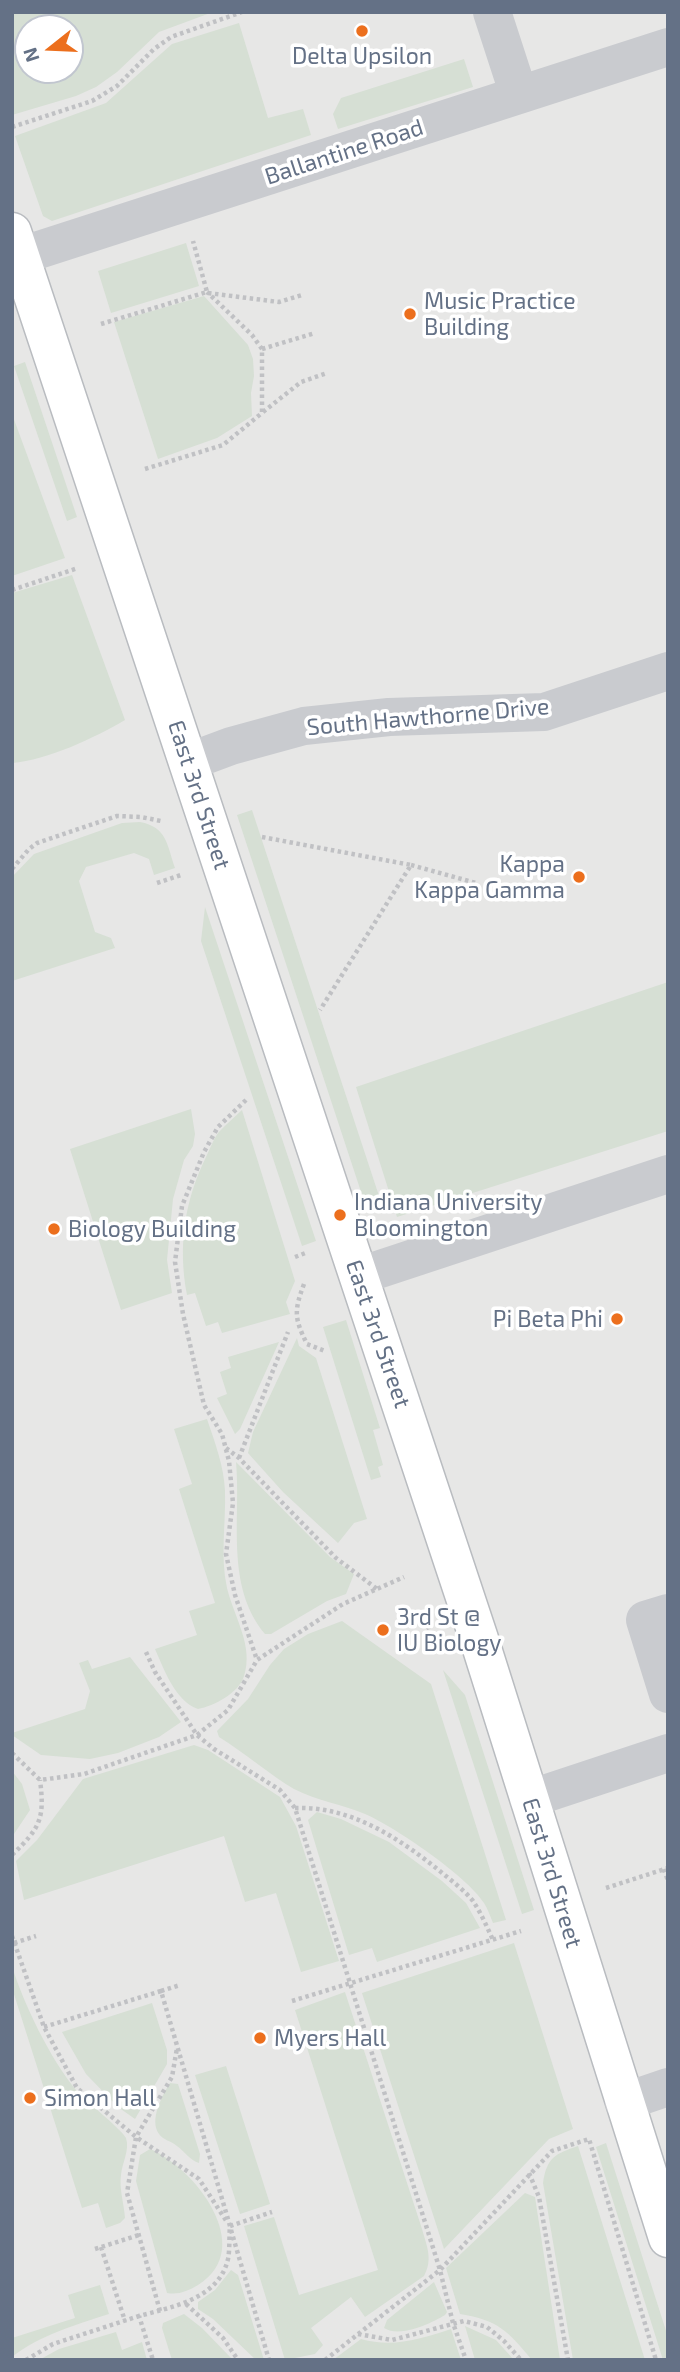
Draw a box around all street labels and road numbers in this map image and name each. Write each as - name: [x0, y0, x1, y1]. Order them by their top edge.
- street label: Ballantine Road: [261, 113, 427, 191]
- street label: South Hawthorne Drive: [306, 693, 550, 741]
- street label: East 3rd Street: [162, 717, 236, 873]
- street label: East 3rd Street: [340, 1256, 416, 1412]
- street label: East 3rd Street: [516, 1795, 588, 1951]

